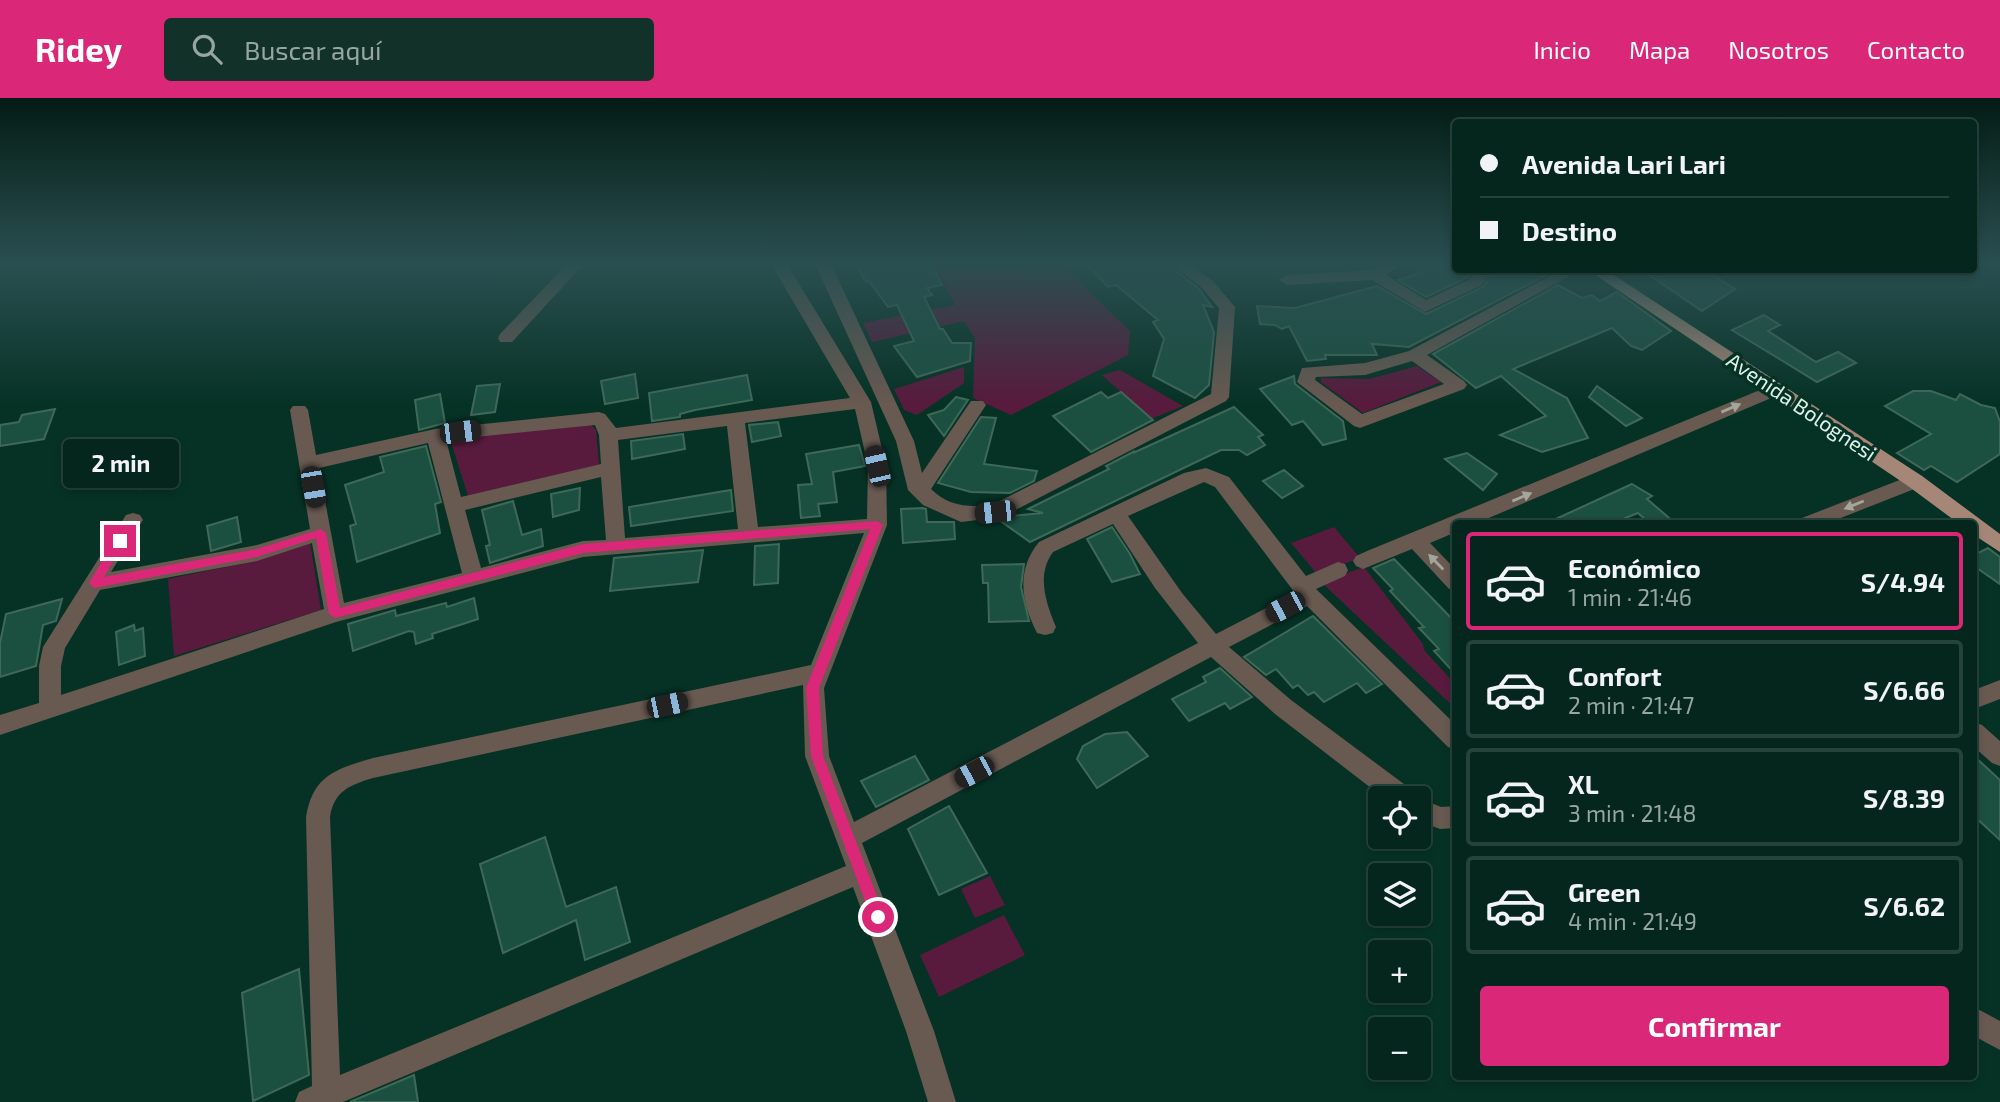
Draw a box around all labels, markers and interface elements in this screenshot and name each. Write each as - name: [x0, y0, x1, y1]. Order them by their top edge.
- search box: [164, 18, 654, 81]
- text: Ridey: [35, 29, 122, 69]
- icon: search: [188, 30, 226, 68]
- text: Buscar aquí: [244, 34, 382, 65]
- text: Inicio: [1533, 35, 1591, 64]
- text: Mapa: [1629, 35, 1690, 64]
- text: Nosotros: [1728, 35, 1829, 64]
- text: Contacto: [1867, 35, 1965, 64]
- text: Avenida Lari Lari: [1522, 148, 1726, 179]
- text: Destino: [1522, 215, 1617, 246]
- street label: Avenida Bolognesi: [1723, 347, 1881, 465]
- one-way arrow: [1721, 403, 1742, 414]
- car: [438, 419, 483, 445]
- callout: 2 min: [62, 440, 178, 488]
- car: [863, 443, 892, 489]
- text: 2 min: [92, 449, 150, 477]
- car: [300, 464, 327, 510]
- one-way arrow: [1511, 491, 1532, 502]
- car: [974, 499, 1017, 525]
- one-way arrow: [1843, 500, 1864, 511]
- route end: [104, 525, 136, 557]
- icon: car: [1484, 550, 1547, 613]
- text: Económico: [1568, 552, 1701, 583]
- one-way arrow: [1428, 554, 1444, 571]
- text: S/4.94: [1861, 566, 1945, 597]
- text: 1 min · 21:46: [1568, 583, 1692, 611]
- car: [1262, 588, 1309, 626]
- icon: car: [1484, 658, 1547, 721]
- text: Confort: [1568, 660, 1662, 691]
- text: S/6.66: [1863, 674, 1945, 705]
- car: [645, 690, 690, 720]
- text: 2 min · 21:47: [1568, 691, 1694, 719]
- car: [951, 753, 998, 791]
- icon: car: [1484, 766, 1547, 829]
- text: XL: [1568, 768, 1599, 799]
- text: S/8.39: [1863, 782, 1945, 813]
- map controls: [1368, 786, 1431, 1080]
- button: locate: [1368, 786, 1431, 849]
- text: 3 min · 21:48: [1568, 799, 1696, 827]
- button: layers: [1368, 863, 1431, 926]
- icon: car: [1484, 874, 1547, 937]
- text: Green: [1568, 876, 1641, 907]
- text: S/6.62: [1864, 890, 1945, 921]
- route start: [862, 901, 894, 933]
- text: 4 min · 21:49: [1568, 907, 1697, 935]
- button: +: [1368, 940, 1431, 1003]
- button: Confirmar: [1480, 986, 1949, 1066]
- button: −: [1368, 1017, 1431, 1080]

